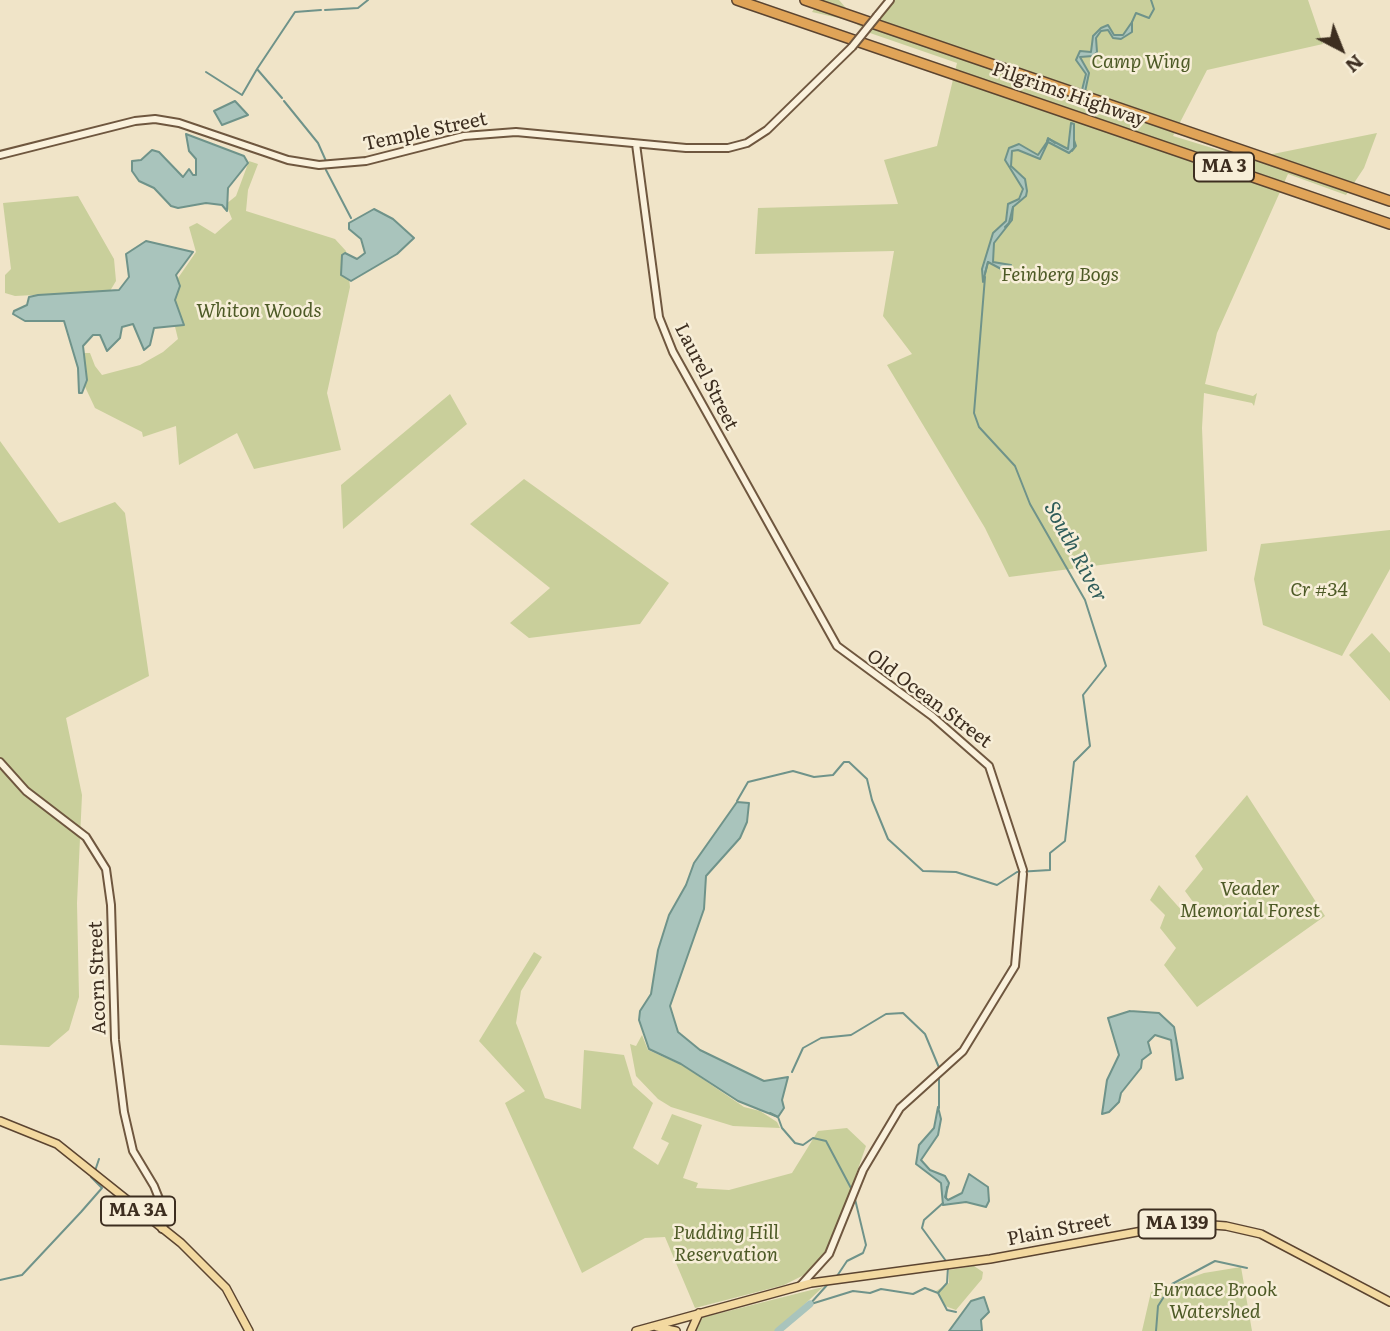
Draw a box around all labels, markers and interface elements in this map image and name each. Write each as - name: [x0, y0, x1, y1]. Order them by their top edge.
- north arrow: [1306, 14, 1376, 84]
- text: N: [1340, 49, 1370, 80]
- park label: Camp Wing: [1091, 51, 1191, 73]
- street label: Pilgrims Highway: [989, 58, 1149, 132]
- street label: Temple Street: [361, 108, 489, 156]
- road number: MA 3: [1194, 152, 1254, 182]
- park label: Feinberg Bogs: [1001, 264, 1119, 286]
- park label: Whiton Woods: [196, 300, 322, 322]
- street label: Laurel Street: [669, 320, 743, 434]
- water label: South River: [1038, 497, 1112, 607]
- park label: Cr #34: [1290, 579, 1348, 601]
- street label: Old Ocean Street: [862, 645, 996, 753]
- park label: Veader Memorial Forest: [1180, 878, 1320, 922]
- street label: Acorn Street: [85, 921, 111, 1035]
- road number: MA 3A: [101, 1196, 175, 1226]
- street label: Plain Street: [1005, 1209, 1113, 1251]
- road number: MA 139: [1138, 1210, 1216, 1238]
- park label: Pudding Hill Reservation: [673, 1222, 779, 1266]
- park label: Furnace Brook Watershed: [1153, 1279, 1277, 1323]

